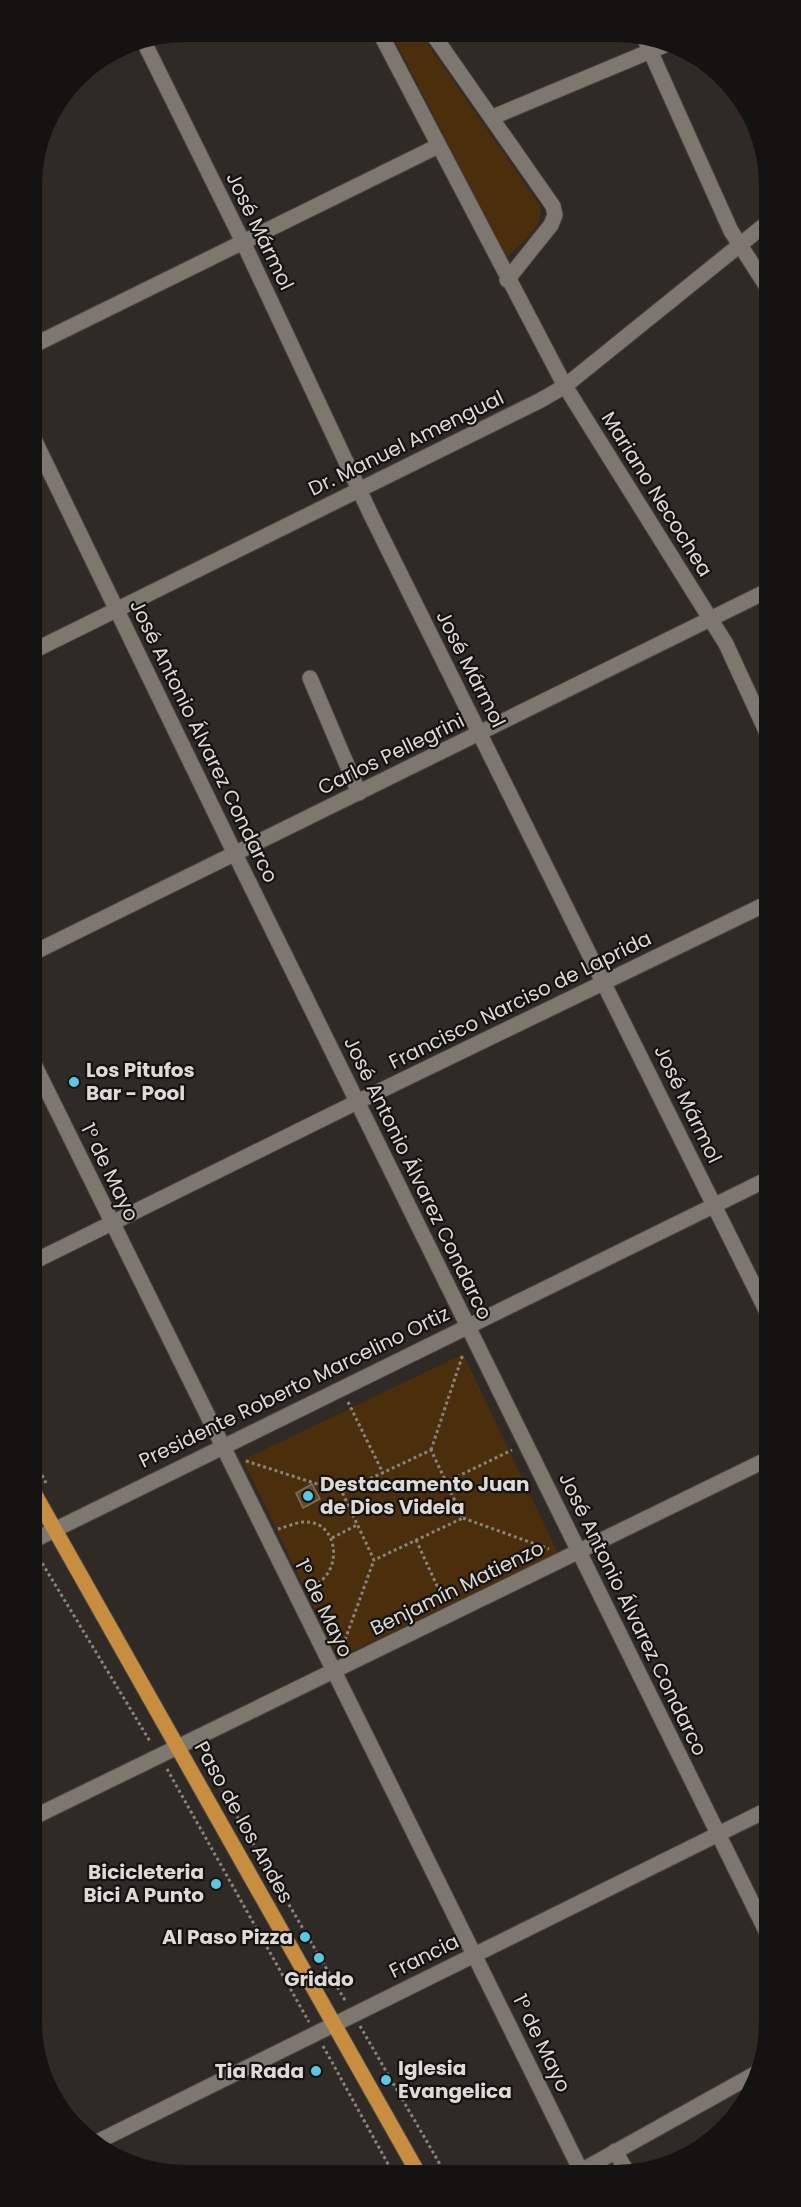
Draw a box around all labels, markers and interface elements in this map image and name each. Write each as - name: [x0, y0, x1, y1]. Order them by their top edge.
- street label: José Mármol: [219, 167, 301, 295]
- street label: Dr. Manuel Amengual: [304, 383, 508, 503]
- street label: Mariano Necochea: [595, 406, 719, 582]
- street label: José Antonio Álvarez Condarco: [123, 595, 285, 887]
- street label: José Mármol: [429, 606, 513, 732]
- street label: Carlos Pellegrini: [313, 706, 469, 802]
- street label: Francisco Narciso de Laprida: [384, 924, 656, 1076]
- street label: José Antonio Álvarez Condarco: [337, 1032, 499, 1324]
- street label: José Mármol: [647, 1040, 729, 1168]
- place label: Los Pitufos Bar - Pool: [86, 1056, 195, 1107]
- marker: Los Pitufos Bar - Pool: [67, 1075, 81, 1089]
- street label: 1° de Mayo: [74, 1118, 146, 1226]
- street label: Presidente Roberto Marcelino Ortiz: [134, 1299, 454, 1475]
- street label: José Antonio Álvarez Condarco: [552, 1468, 714, 1760]
- place label: Destacamento Juan de Dios Videla: [320, 1470, 530, 1521]
- marker: Destacamento Juan de Dios Videla: [301, 1489, 315, 1503]
- street label: Benjamín Matienzo: [366, 1534, 548, 1642]
- street label: 1° de Mayo: [288, 1554, 360, 1662]
- street label: Paso de los Andes: [188, 1736, 300, 1908]
- place label: Bicicleteria Bici A Punto: [83, 1858, 204, 1909]
- marker: Bicicleteria Bici A Punto: [209, 1877, 223, 1891]
- place label: Al Paso Pizza: [162, 1923, 293, 1951]
- street label: Francia: [384, 1927, 464, 1985]
- marker: Al Paso Pizza: [298, 1930, 312, 1944]
- marker: Griddo: [312, 1951, 326, 1965]
- place label: Griddo: [284, 1965, 354, 1993]
- street label: 1° de Mayo: [506, 1989, 578, 2097]
- place label: Iglesia Evangelica: [398, 2054, 512, 2105]
- place label: Tia Rada: [215, 2057, 304, 2085]
- marker: Tia Rada: [309, 2064, 323, 2078]
- marker: Iglesia Evangelica: [379, 2073, 393, 2087]

